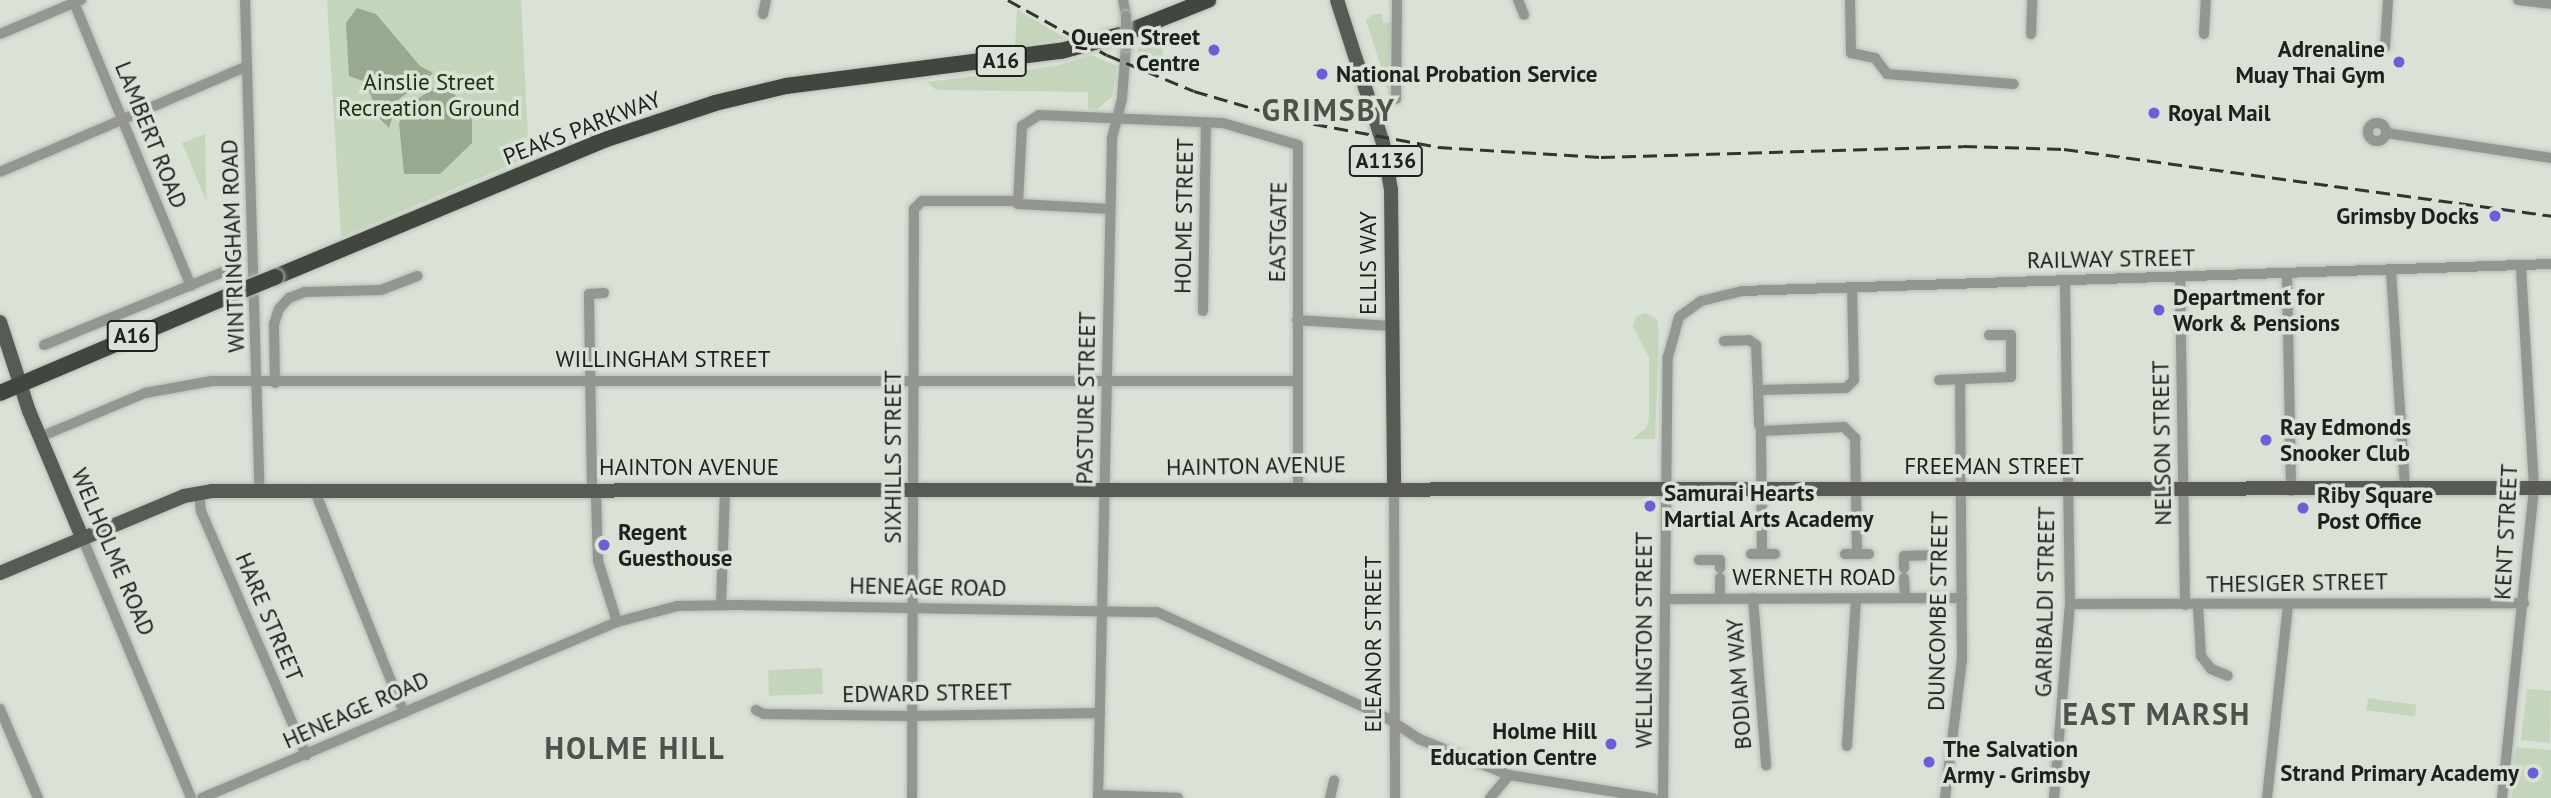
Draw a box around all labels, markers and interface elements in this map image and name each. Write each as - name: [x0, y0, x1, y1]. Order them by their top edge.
- place label: Queen Street Centre: [1071, 23, 1200, 77]
- place label: Adrenaline Muay Thai Gym: [2233, 35, 2385, 89]
- marker: Queen Street Centre: [1206, 42, 1222, 58]
- road number: A16: [975, 43, 1027, 78]
- marker: Adrenaline Muay Thai Gym: [2391, 54, 2407, 70]
- street label: LAMBERT ROAD: [109, 57, 193, 213]
- place label: National Probation Service: [1336, 60, 1598, 88]
- marker: National Probation Service: [1314, 66, 1330, 82]
- park label: Ainslie Street Recreation Ground: [338, 68, 520, 122]
- street label: PEAKS PARKWAY: [499, 85, 665, 171]
- district label: GRIMSBY: [1263, 92, 1395, 128]
- place label: Royal Mail: [2168, 99, 2271, 127]
- marker: Royal Mail: [2146, 105, 2162, 121]
- street label: HOLME STREET: [1169, 138, 1199, 294]
- street label: WINTRINGHAM ROAD: [215, 139, 251, 353]
- road number: A1136: [1348, 144, 1424, 178]
- street label: EASTGATE: [1263, 181, 1293, 283]
- place label: Grimsby Docks: [2335, 202, 2479, 230]
- marker: Grimsby Docks: [2485, 206, 2505, 226]
- street label: ELLIS WAY: [1354, 211, 1382, 315]
- street label: RAILWAY STREET: [2026, 244, 2196, 274]
- place label: Department for Work & Pensions: [2173, 283, 2341, 337]
- marker: Department for Work & Pensions: [2151, 302, 2167, 318]
- street label: PASTURE STREET: [1071, 311, 1101, 485]
- road number: A16: [106, 318, 158, 354]
- street label: WILLINGHAM STREET: [555, 345, 771, 373]
- street label: NELSON STREET: [2147, 360, 2177, 526]
- street label: SIXHILLS STREET: [879, 370, 907, 544]
- place label: Ray Edmonds Snooker Club: [2280, 413, 2412, 467]
- marker: Ray Edmonds Snooker Club: [2258, 432, 2274, 448]
- street label: HAINTON AVENUE: [1165, 451, 1347, 481]
- street label: FREEMAN STREET: [1904, 452, 2084, 480]
- street label: HAINTON AVENUE: [599, 453, 779, 481]
- street label: KENT STREET: [2489, 463, 2523, 601]
- street label: WELHOLME ROAD: [65, 464, 161, 640]
- place label: Samurai Hearts Martial Arts Academy: [1664, 479, 1875, 533]
- place label: Riby Square Post Office: [2317, 481, 2434, 535]
- marker: Samurai Hearts Martial Arts Academy: [1642, 498, 1658, 514]
- marker: Riby Square Post Office: [2295, 500, 2311, 516]
- street label: GARIBALDI STREET: [2030, 506, 2060, 698]
- street label: DUNCOMBE STREET: [1922, 511, 1954, 711]
- place label: Regent Guesthouse: [618, 518, 732, 572]
- street label: WELLINGTON STREET: [1630, 532, 1658, 748]
- marker: Regent Guesthouse: [596, 537, 612, 553]
- street label: HARE STREET: [230, 548, 308, 686]
- street label: ELEANOR STREET: [1359, 555, 1387, 733]
- street label: WERNETH ROAD: [1732, 563, 1896, 591]
- street label: THESIGER STREET: [2206, 568, 2388, 598]
- street label: HENEAGE ROAD: [849, 572, 1007, 602]
- street label: BODIAM WAY: [1721, 617, 1757, 751]
- street label: HENEAGE ROAD: [279, 665, 433, 755]
- street label: EDWARD STREET: [842, 678, 1012, 708]
- district label: EAST MARSH: [2063, 696, 2251, 732]
- place label: Holme Hill Education Centre: [1430, 717, 1597, 771]
- district label: HOLME HILL: [546, 730, 724, 766]
- place label: The Salvation Army - Grimsby: [1943, 735, 2094, 789]
- marker: Holme Hill Education Centre: [1603, 736, 1619, 752]
- marker: The Salvation Army - Grimsby: [1921, 754, 1937, 770]
- place label: Strand Primary Academy: [2279, 759, 2519, 787]
- marker: Strand Primary Academy: [2525, 765, 2541, 781]

